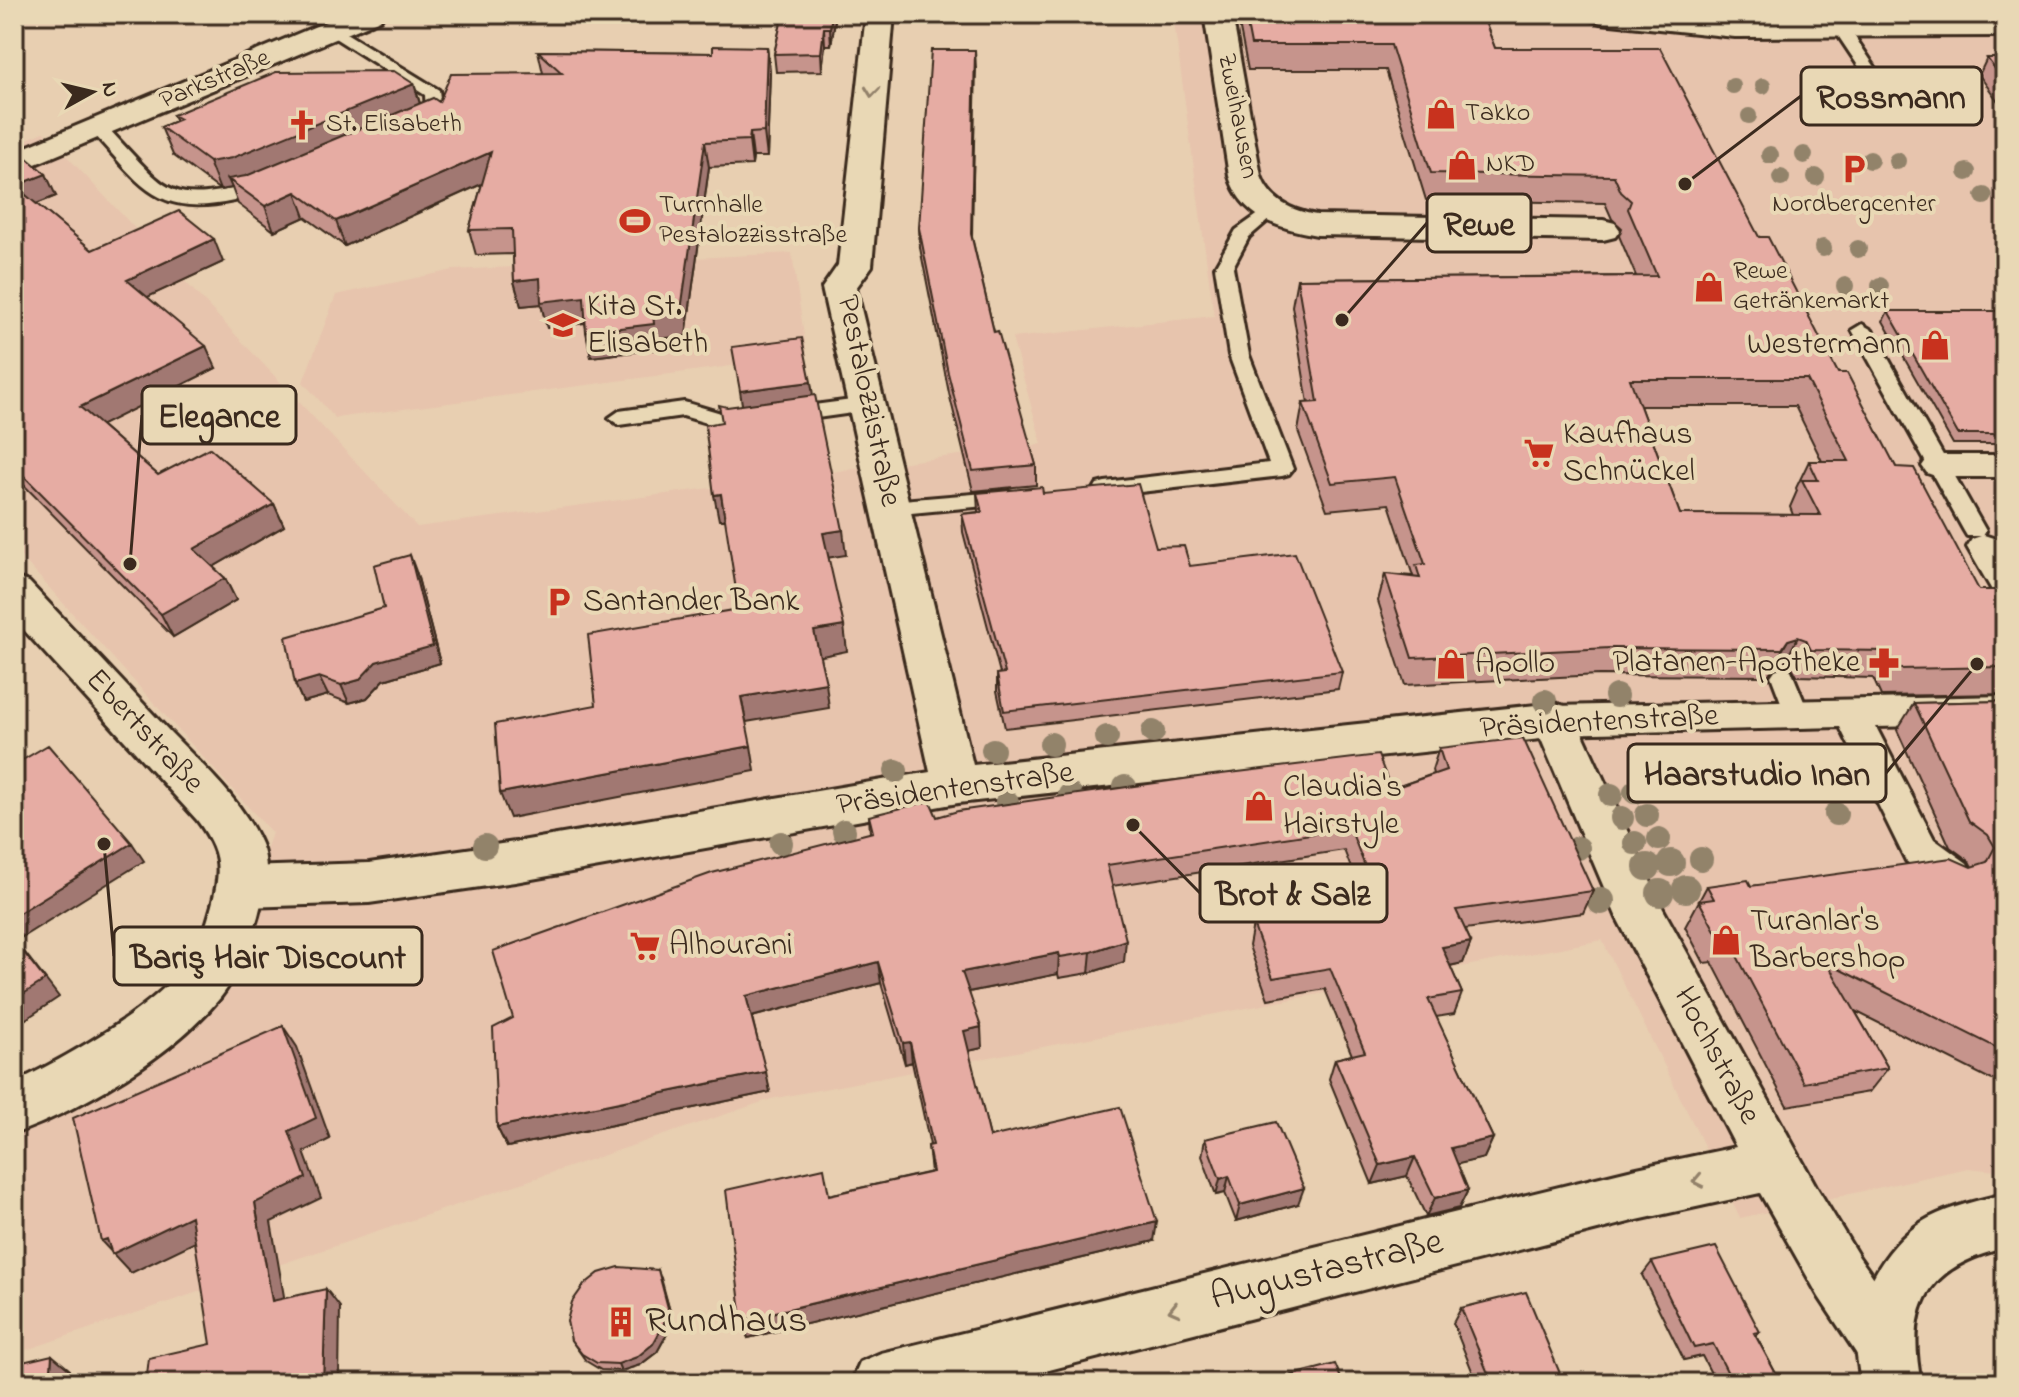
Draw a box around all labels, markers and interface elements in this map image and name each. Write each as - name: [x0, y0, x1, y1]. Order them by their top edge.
- street label: Parkstraße: [154, 40, 276, 120]
- street label: Zweihausen: [1206, 50, 1268, 182]
- north arrow: [52, 52, 132, 132]
- callout: Rossmann: [1801, 67, 1982, 125]
- text: Rossmann: [1816, 75, 1966, 125]
- text: N: [92, 80, 126, 99]
- one-way arrow: [864, 86, 881, 99]
- place label: Takko: [1465, 95, 1530, 133]
- shop icon: Takko: [1424, 97, 1458, 131]
- place label: St. Elisabeth: [326, 106, 462, 144]
- church icon: St. Elisabeth: [285, 108, 319, 142]
- place label: NKD: [1486, 146, 1535, 184]
- shop icon: NKD: [1445, 148, 1479, 182]
- parking icon: Nordbergcenter: [1837, 152, 1871, 186]
- place label: Nordbergcenter: [1772, 186, 1937, 224]
- place label: Turrnhalle Pestalozzisstraße: [659, 187, 847, 255]
- callout: Rewe: [1427, 194, 1531, 252]
- text: Rewe: [1443, 202, 1516, 252]
- sports icon: Turrnhalle Pestalozzisstraße: [618, 204, 652, 238]
- place label: Rewe Getränkemarkt: [1733, 253, 1889, 321]
- shop icon: Rewe Getränkemarkt: [1692, 270, 1726, 304]
- place label: Kita St. Elisabeth: [587, 284, 708, 368]
- street label: Pestalozzistraße: [823, 291, 913, 512]
- school or university icon: Kita St. Elisabeth: [546, 308, 580, 342]
- place label: Westermann: [1747, 322, 1911, 369]
- shop icon: Westermann: [1918, 328, 1952, 362]
- callout: Elegance: [142, 386, 296, 444]
- text: Elegance: [158, 394, 281, 445]
- place label: Kaufhaus Schnückel: [1563, 412, 1695, 496]
- supermarket icon: Kaufhaus Schnückel: [1522, 436, 1556, 470]
- place label: Santander Bank: [583, 579, 800, 626]
- parking icon: Santander Bank: [542, 585, 576, 619]
- place label: Platanen-Apotheke: [1612, 640, 1861, 687]
- place label: Apollo: [1475, 641, 1555, 688]
- pharmacy icon: Platanen-Apotheke: [1867, 646, 1901, 680]
- shop icon: Apollo: [1434, 647, 1468, 681]
- street label: Ebertstraße: [73, 659, 215, 806]
- street label: Präsidentenstraße: [1478, 693, 1720, 753]
- callout: Haarstudio Inan: [1628, 744, 1886, 802]
- street label: Präsidentenstraße: [833, 750, 1077, 830]
- text: Haarstudio Inan: [1644, 752, 1870, 802]
- place label: Claudia's Hairstyle: [1283, 765, 1402, 849]
- shop icon: Claudia's Hairstyle: [1242, 789, 1276, 823]
- callout: Brot & Salz: [1200, 864, 1387, 922]
- text: Brot & Salz: [1213, 872, 1371, 922]
- place label: Turanlar's Barbershop: [1749, 899, 1905, 983]
- place label: Alhourani: [669, 923, 793, 970]
- shop icon: Turanlar's Barbershop: [1709, 923, 1743, 957]
- callout: Bariş Hair Discount: [114, 927, 422, 985]
- supermarket icon: Alhourani: [628, 929, 662, 963]
- text: Bariş Hair Discount: [128, 935, 406, 985]
- street label: Hochstraße: [1660, 979, 1772, 1134]
- one-way arrow: [1692, 1172, 1705, 1189]
- street label: Augustastraße: [1205, 1215, 1450, 1327]
- place label: Rundhaus: [645, 1294, 807, 1350]
- one-way arrow: [1167, 1300, 1181, 1317]
- building icon: Rundhaus: [604, 1305, 638, 1339]

